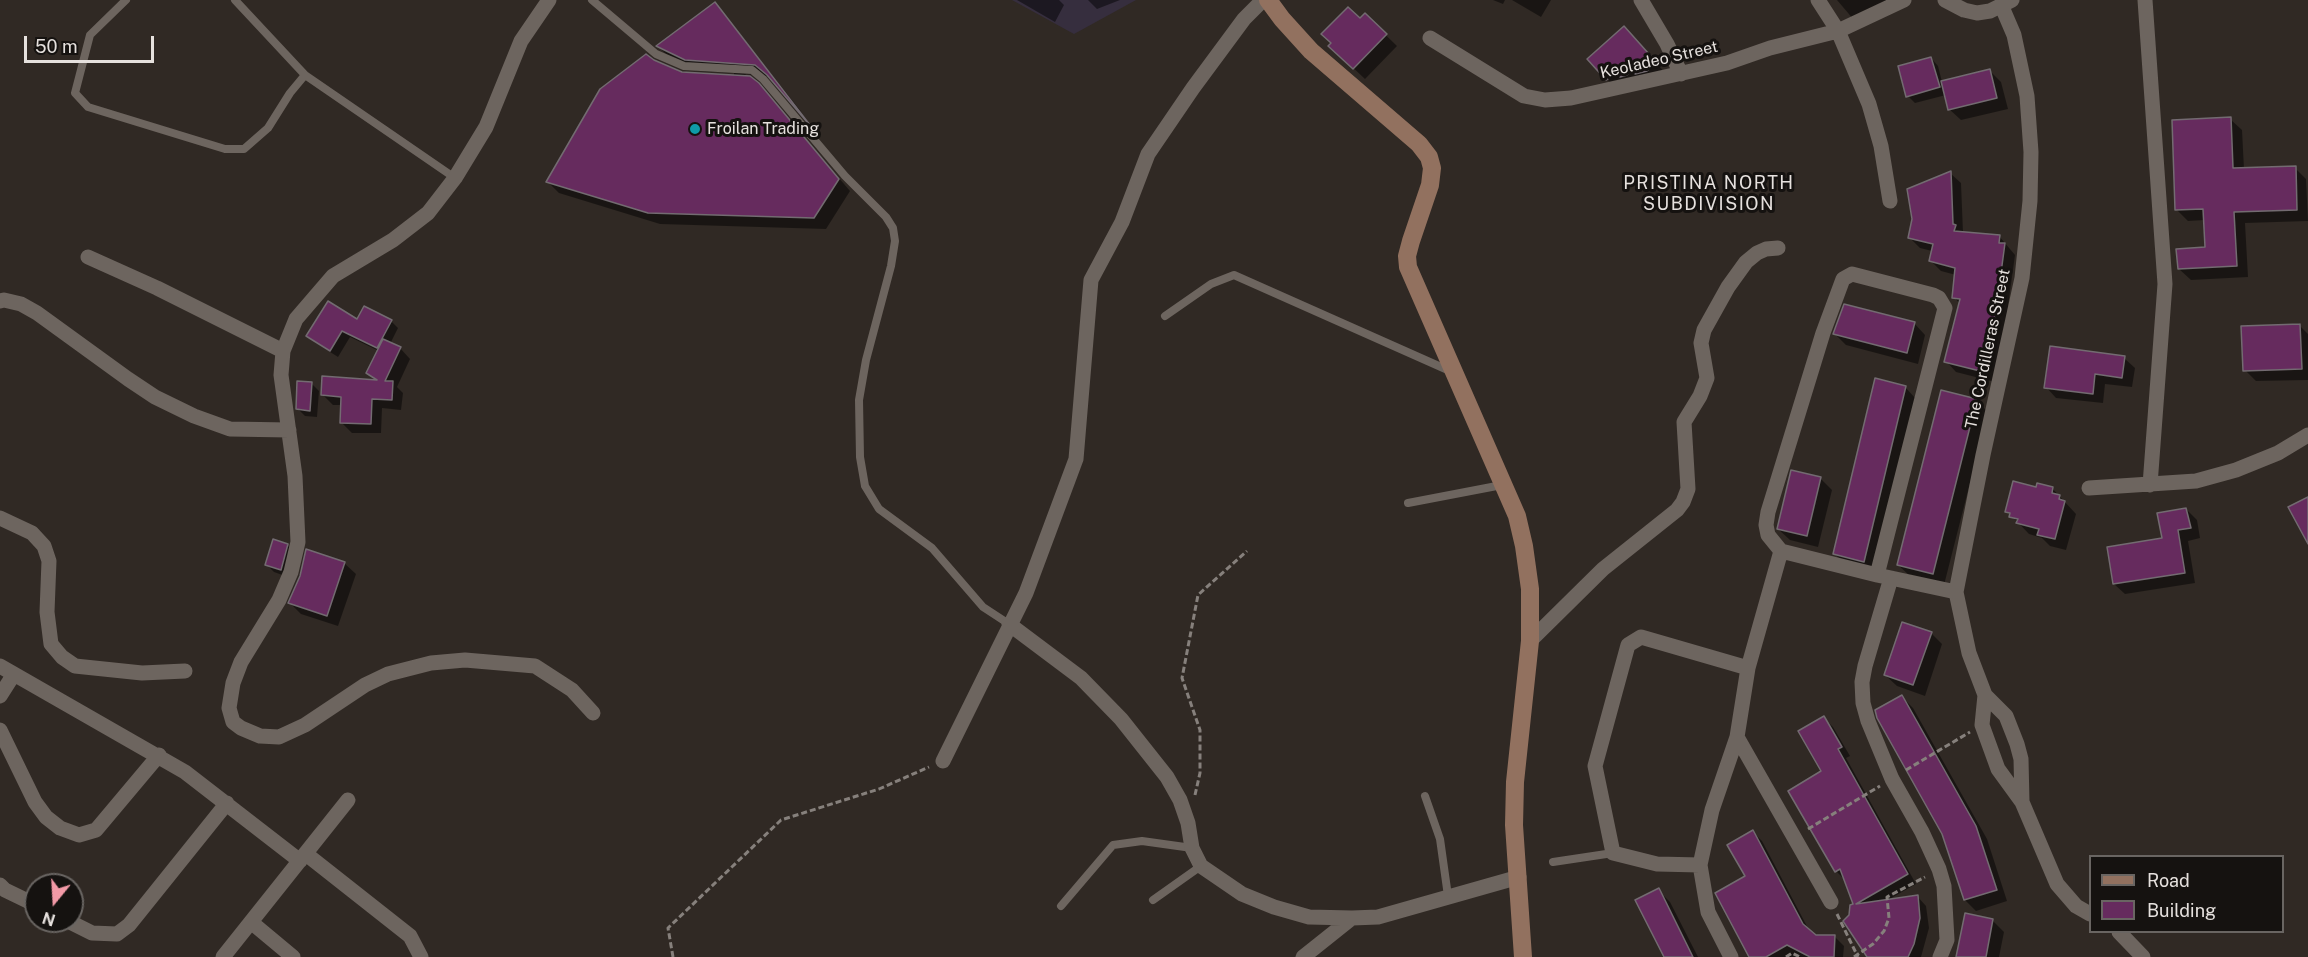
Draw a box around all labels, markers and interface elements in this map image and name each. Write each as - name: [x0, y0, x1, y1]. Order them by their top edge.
- scale bar: [27, 24, 158, 62]
- text: 50 m: [35, 36, 78, 57]
- street label: Keoladeo Street: [1598, 37, 1720, 83]
- place label: Froilan Trading: [707, 119, 819, 139]
- marker: Froilan Trading: [688, 122, 702, 136]
- district label: PRISTINA NORTH SUBDIVISION: [1623, 172, 1795, 214]
- street label: The Cordilleras Street: [1962, 267, 2014, 431]
- legend: [2089, 855, 2284, 933]
- text: Road: [2147, 870, 2190, 891]
- north arrow: [24, 873, 84, 933]
- text: Building: [2147, 900, 2216, 921]
- text: N: [40, 908, 58, 930]

